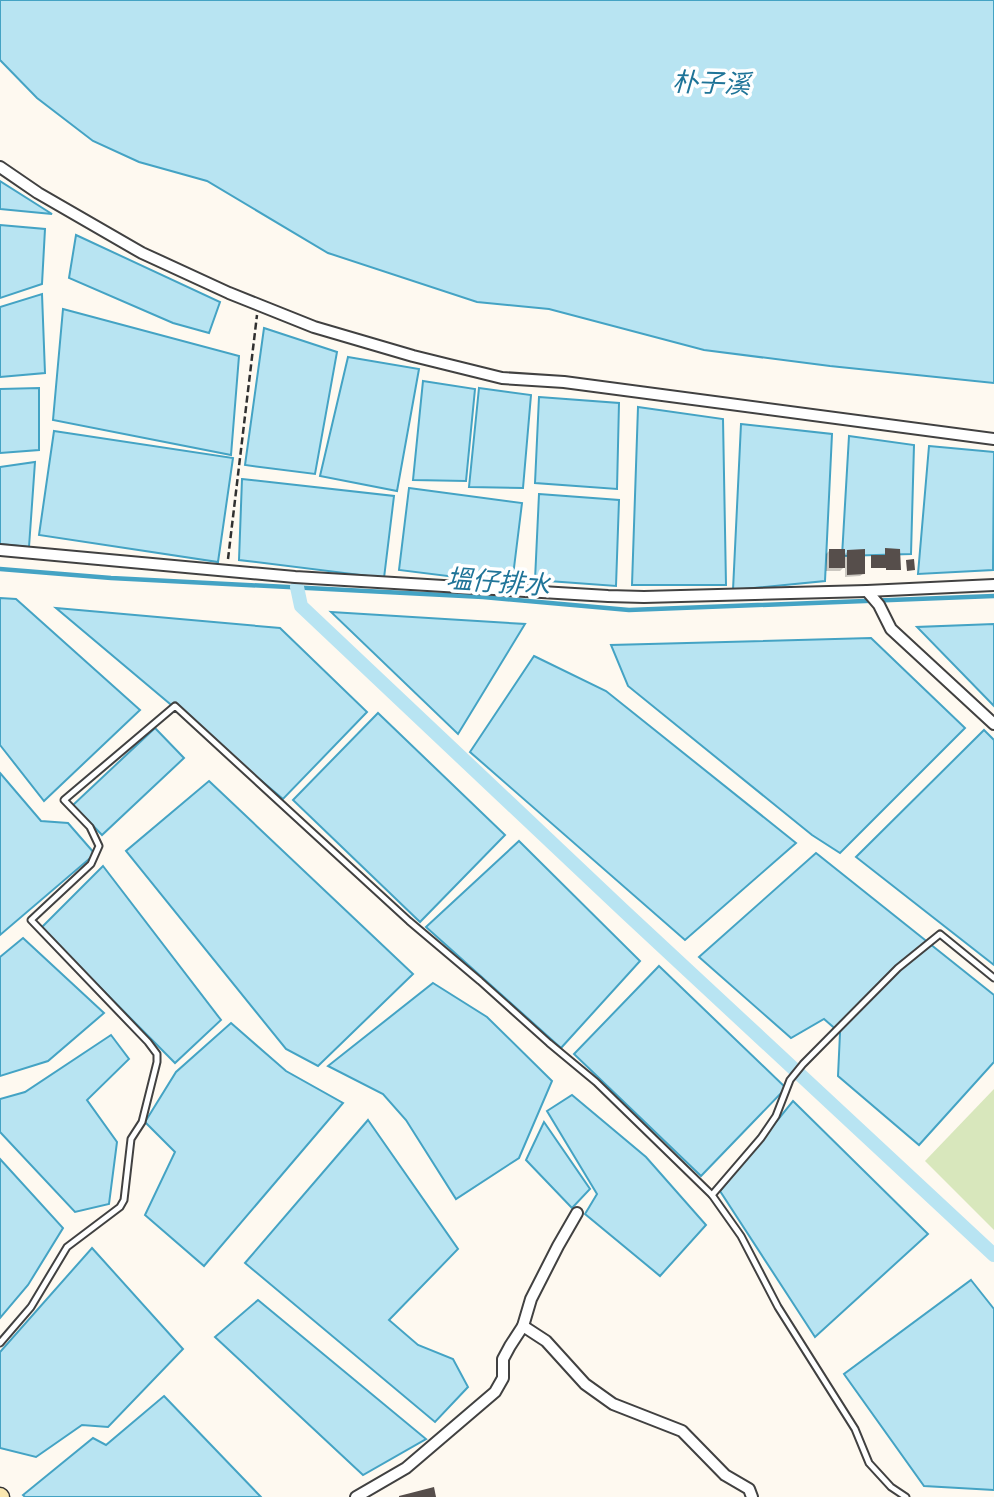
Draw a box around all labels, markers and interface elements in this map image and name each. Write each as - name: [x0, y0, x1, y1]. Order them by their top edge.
- water label: 朴子溪: [671, 66, 755, 100]
- water label: 塭仔排水: [445, 562, 552, 602]

